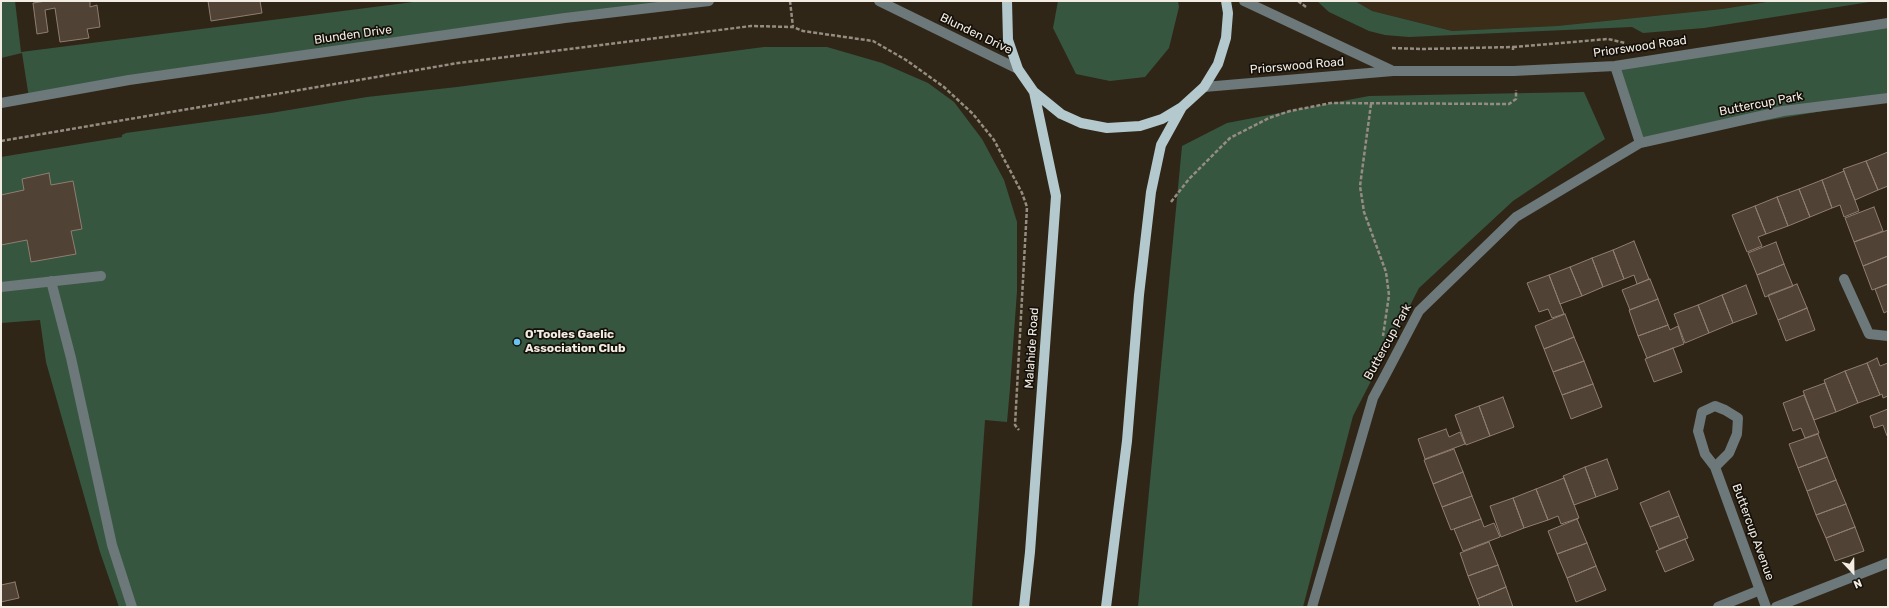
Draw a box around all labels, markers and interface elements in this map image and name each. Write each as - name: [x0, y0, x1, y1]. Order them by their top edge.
- street label: Blunden Drive: [938, 10, 1014, 58]
- street label: Blunden Drive: [313, 22, 393, 48]
- street label: Priorswood Road: [1592, 33, 1688, 61]
- street label: Priorswood Road: [1249, 55, 1345, 77]
- street label: Buttercup Park: [1718, 89, 1804, 119]
- street label: Buttercup Park: [1361, 301, 1415, 383]
- street label: Malahide Road: [1022, 307, 1042, 389]
- place label: O'Tooles Gaelic Association Club: [525, 328, 625, 356]
- marker: O'Tooles Gaelic Association Club: [512, 337, 522, 347]
- street label: Buttercup Avenue: [1729, 482, 1777, 582]
- north arrow: [1833, 552, 1873, 592]
- text: N: [1852, 576, 1864, 591]

